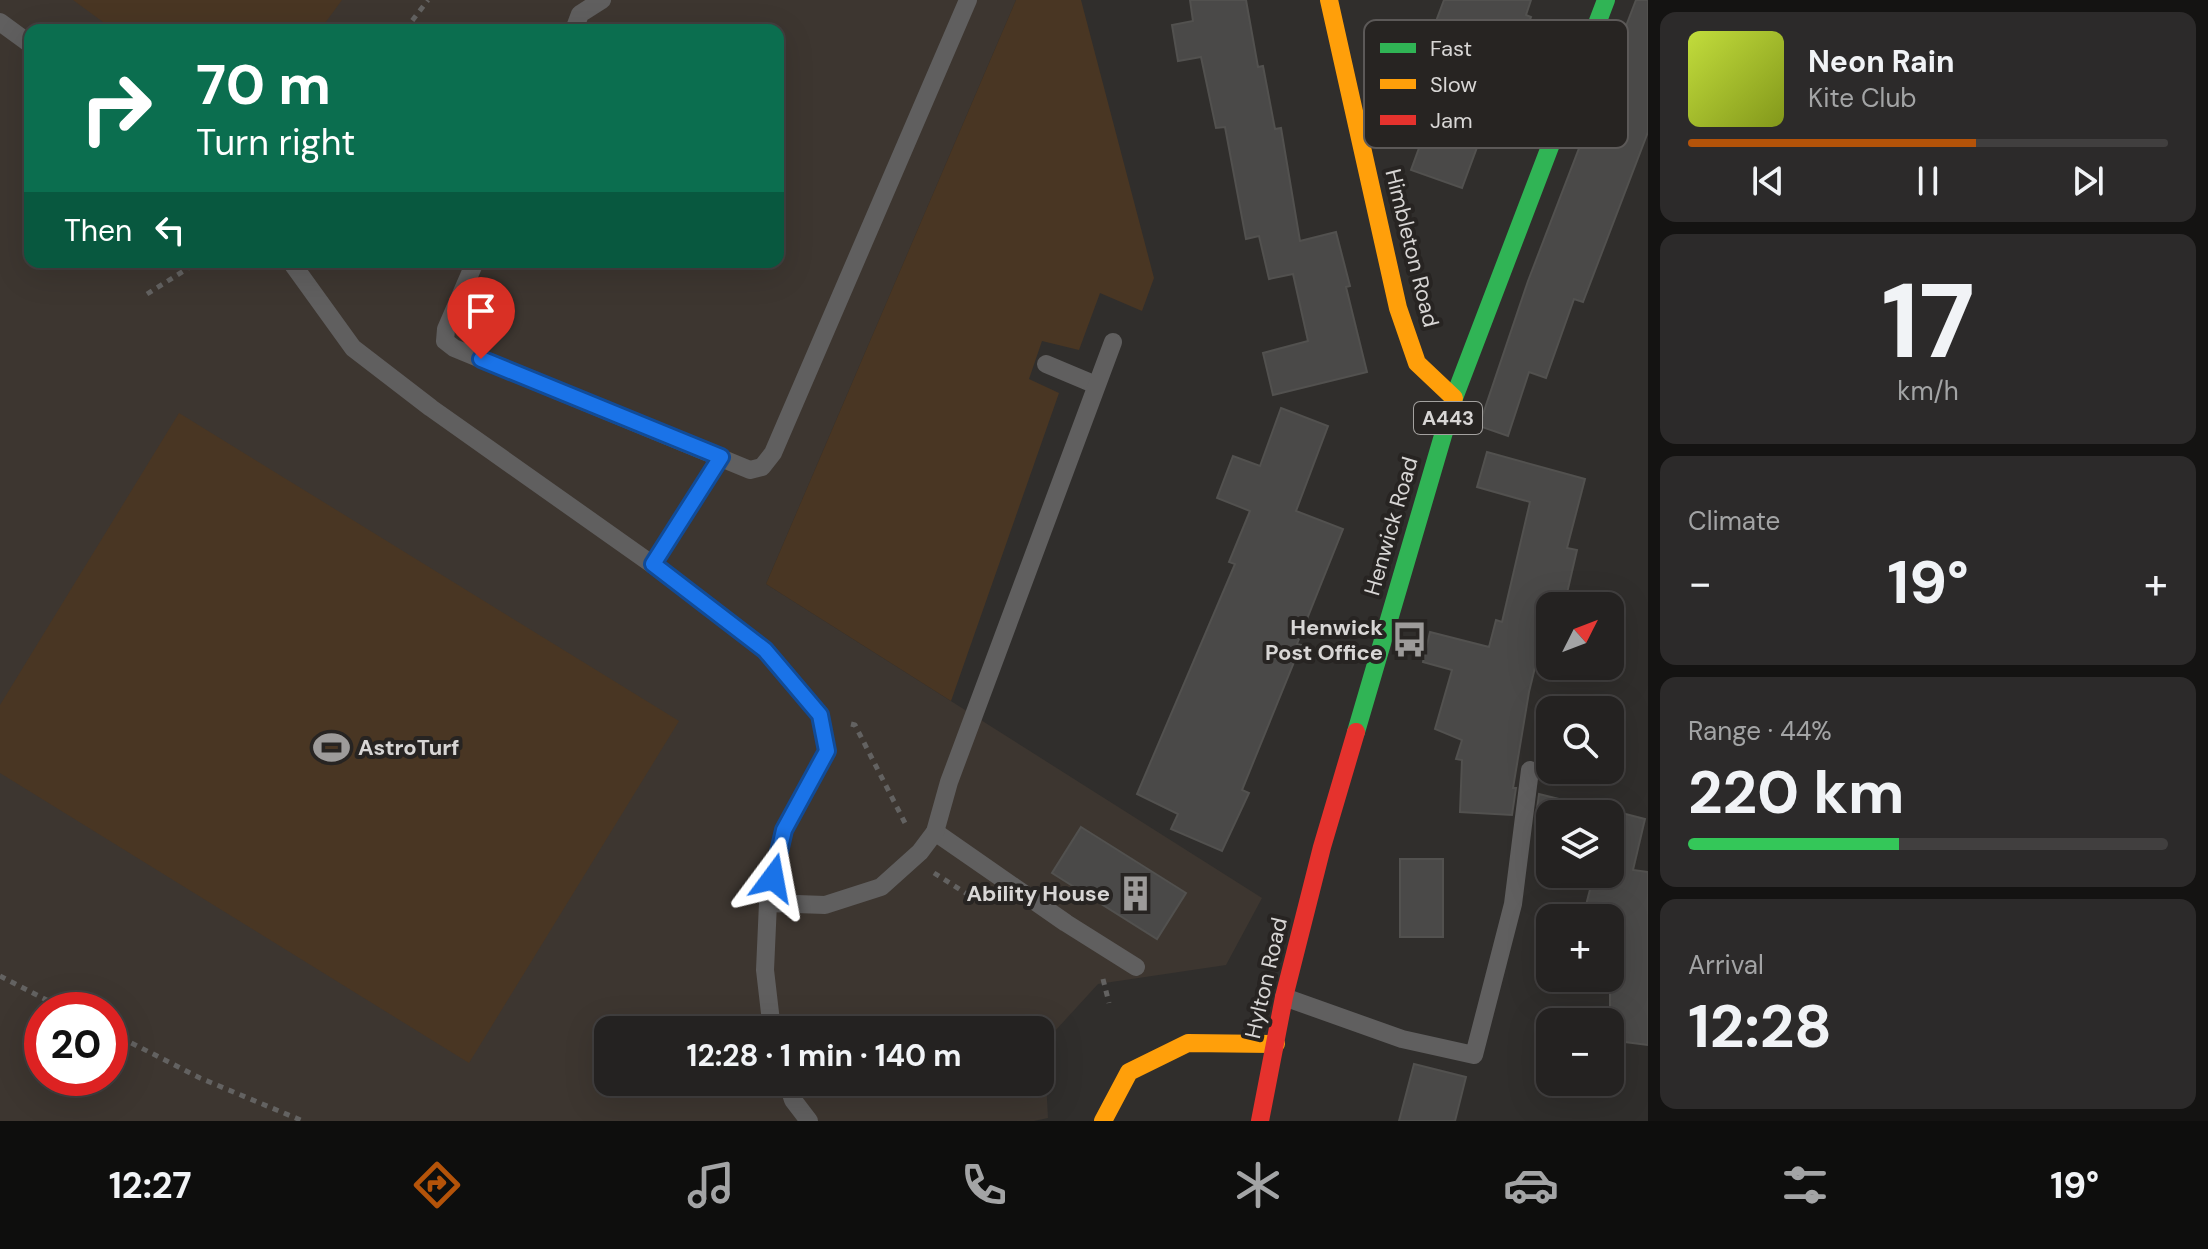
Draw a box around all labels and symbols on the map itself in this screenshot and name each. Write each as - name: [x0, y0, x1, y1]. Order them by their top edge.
- legend: [1364, 20, 1628, 148]
- text: Fast: [1430, 34, 1472, 63]
- text: Slow: [1430, 70, 1477, 99]
- text: Jam: [1430, 106, 1473, 135]
- street label: Himbleton Road: [1378, 166, 1446, 330]
- pin: [447, 277, 515, 359]
- road number: A443: [1414, 402, 1482, 434]
- street label: Henwick Road: [1357, 453, 1425, 599]
- north arrow: [1536, 592, 1624, 680]
- place label: Henwick Post Office: [1265, 613, 1383, 667]
- bus stop icon: Henwick Post Office: [1390, 621, 1428, 659]
- sports icon: AstroTurf: [313, 728, 351, 766]
- place label: AstroTurf: [358, 733, 460, 762]
- position arrow: [731, 836, 815, 920]
- building icon: Ability House: [1117, 874, 1155, 912]
- place label: Ability House: [966, 879, 1110, 908]
- street label: Hylton Road: [1238, 915, 1294, 1041]
- speed limit sign: 20: [24, 992, 128, 1096]

